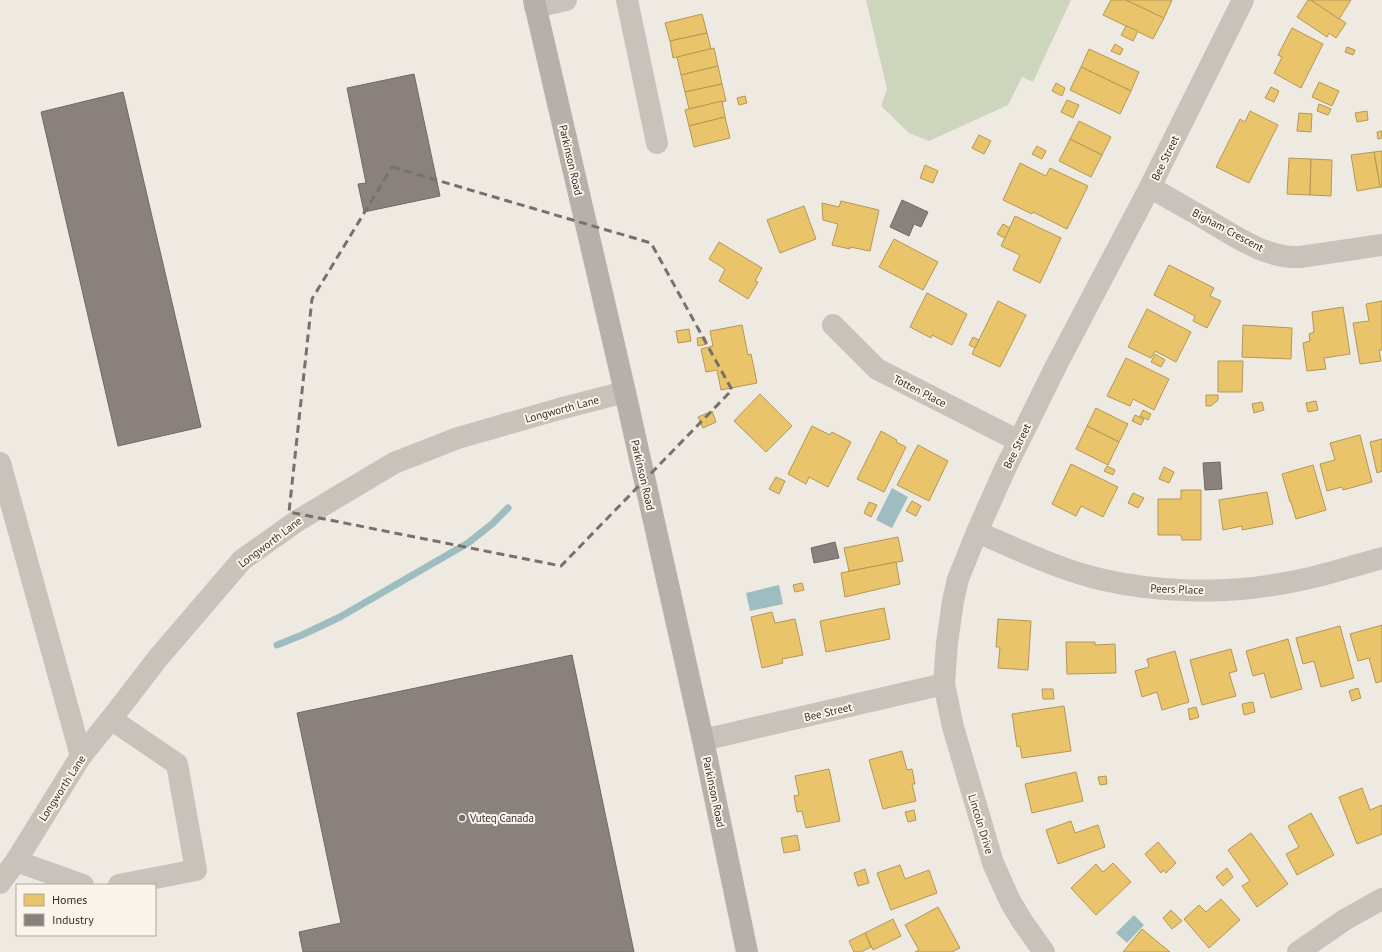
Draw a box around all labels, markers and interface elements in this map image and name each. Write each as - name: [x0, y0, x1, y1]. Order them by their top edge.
- street label: Parkinson Road: [556, 123, 586, 197]
- street label: Bee Street: [1148, 133, 1182, 183]
- street label: Bigham Crescent: [1190, 205, 1266, 255]
- street label: Totten Place: [891, 372, 949, 410]
- street label: Longworth Lane: [523, 392, 601, 426]
- street label: Bee Street: [1000, 421, 1034, 471]
- street label: Parkinson Road: [628, 438, 658, 512]
- street label: Longworth Lane: [235, 513, 305, 570]
- street label: Peers Place: [1150, 581, 1204, 597]
- street label: Bee Street: [803, 700, 853, 724]
- street label: Longworth Lane: [35, 752, 89, 824]
- street label: Parkinson Road: [700, 755, 728, 829]
- street label: Lincoln Drive: [965, 792, 997, 856]
- place label: Vuteq Canada: [469, 811, 534, 825]
- marker: Vuteq Canada: [457, 813, 467, 823]
- legend: [16, 884, 156, 936]
- text: Homes: [52, 892, 87, 907]
- text: Industry: [52, 912, 94, 927]

